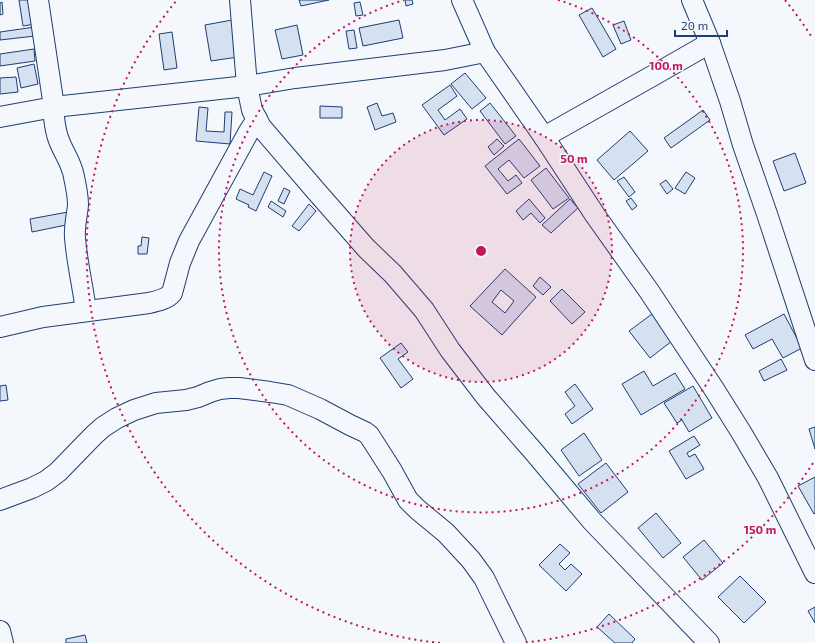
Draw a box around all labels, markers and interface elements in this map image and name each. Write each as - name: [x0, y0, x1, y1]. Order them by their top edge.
- scale bar: [675, 12, 727, 38]
- text: 20 m: [681, 18, 708, 32]
- text: 100 m: [649, 58, 683, 72]
- text: 50 m: [560, 151, 588, 165]
- centre of rings: [474, 244, 488, 258]
- text: 150 m: [744, 522, 776, 536]

